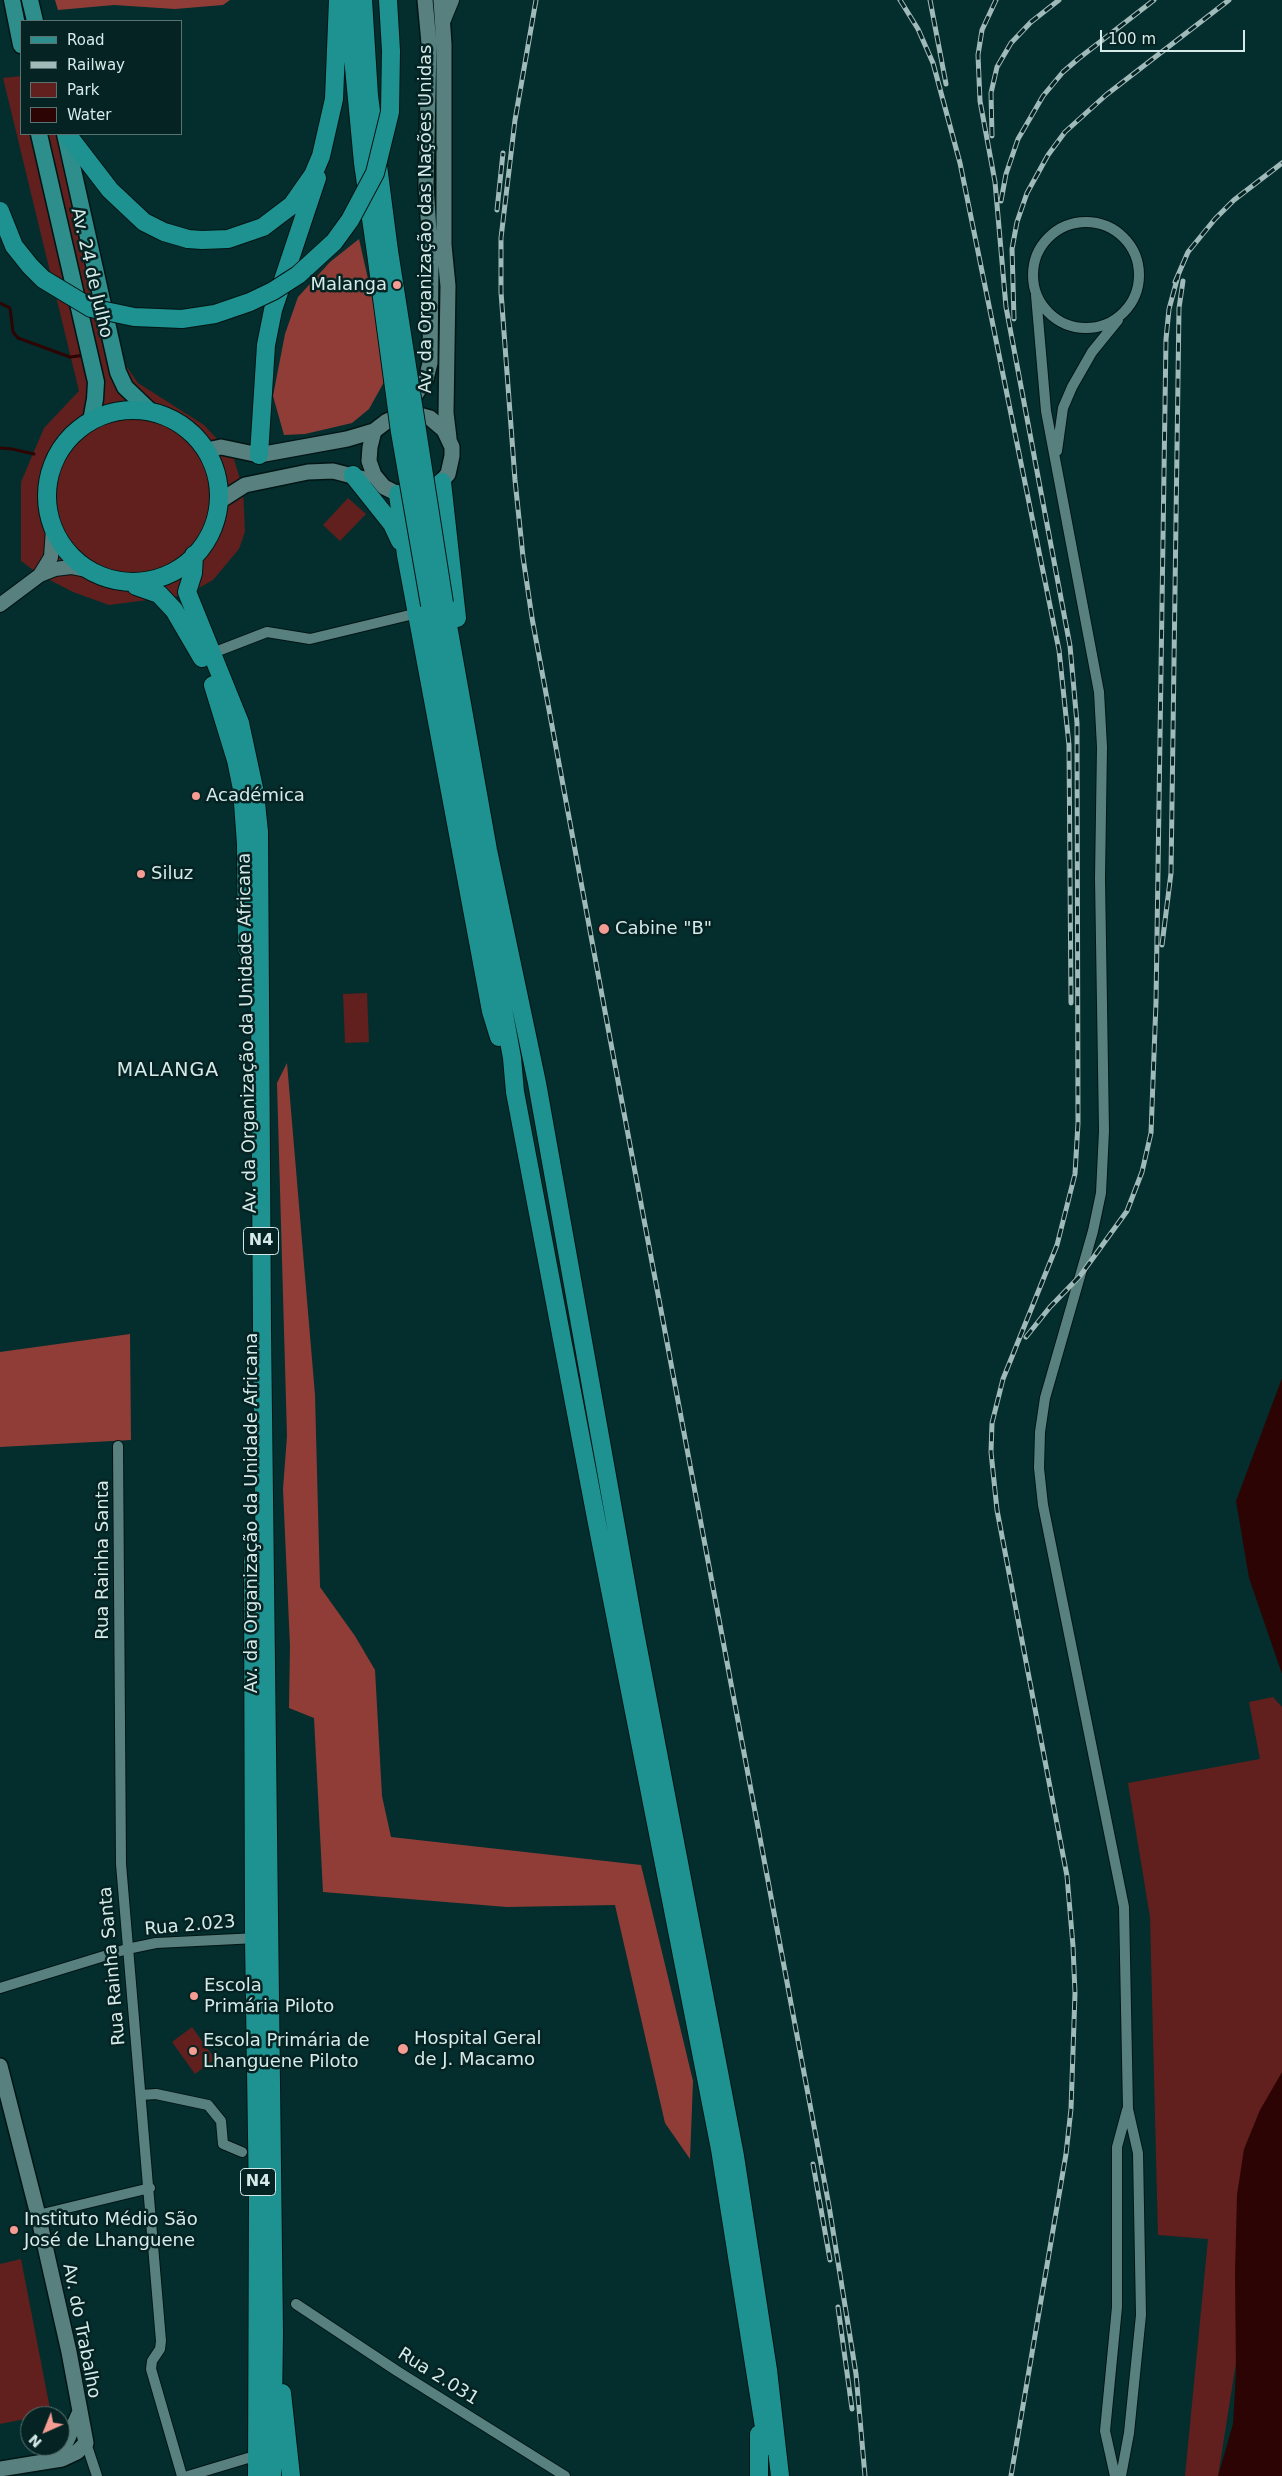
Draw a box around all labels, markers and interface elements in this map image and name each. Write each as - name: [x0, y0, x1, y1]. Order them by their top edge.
- legend: [20, 20, 182, 135]
- scale bar: [1102, 20, 1247, 52]
- text: 100 m: [1108, 30, 1156, 48]
- text: Road: [67, 31, 105, 49]
- street label: Av. da Organização das Nações Unidas: [415, 45, 437, 393]
- text: Railway: [67, 56, 125, 74]
- text: Park: [67, 81, 99, 99]
- text: Water: [67, 106, 111, 124]
- street label: Av. 24 de Julho: [66, 206, 116, 340]
- place label: Malanga: [311, 274, 387, 296]
- marker: Malanga: [391, 279, 403, 291]
- place label: Académica: [206, 785, 305, 807]
- marker: Académica: [190, 790, 202, 802]
- street label: Av. da Organização da Unidade Africana: [234, 853, 262, 1213]
- place label: Siluz: [151, 863, 193, 885]
- marker: Siluz: [135, 868, 147, 880]
- place label: Cabine "B": [615, 918, 712, 940]
- marker: Cabine "B": [597, 922, 611, 936]
- district label: MALANGA: [116, 1060, 220, 1082]
- road number: N4: [244, 1228, 278, 1254]
- street label: Av. da Organização da Unidade Africana: [241, 1333, 263, 1693]
- street label: Rua Rainha Santa: [92, 1480, 114, 1640]
- street label: Rua Rainha Santa: [95, 1886, 131, 2046]
- street label: Rua 2.023: [144, 1911, 236, 1941]
- place label: Escola Primária Piloto: [204, 1975, 334, 2018]
- marker: Escola Primária Piloto: [188, 1990, 200, 2002]
- place label: Hospital Geral de J. Macamo: [414, 2028, 542, 2070]
- place label: Escola Primária de Lhanguene Piloto: [203, 2030, 370, 2072]
- marker: Hospital Geral de J. Macamo: [396, 2042, 410, 2056]
- marker: Escola Primária de Lhanguene Piloto: [187, 2045, 199, 2057]
- road number: N4: [240, 2168, 276, 2196]
- place label: Instituto Médio São José de Lhanguene: [24, 2209, 198, 2252]
- marker: Instituto Médio São José de Lhanguene: [8, 2224, 20, 2236]
- street label: Av. do Trabalho: [57, 2262, 105, 2400]
- street label: Rua 2.031: [394, 2344, 482, 2410]
- north arrow: [20, 2406, 70, 2456]
- text: N: [26, 2431, 45, 2451]

